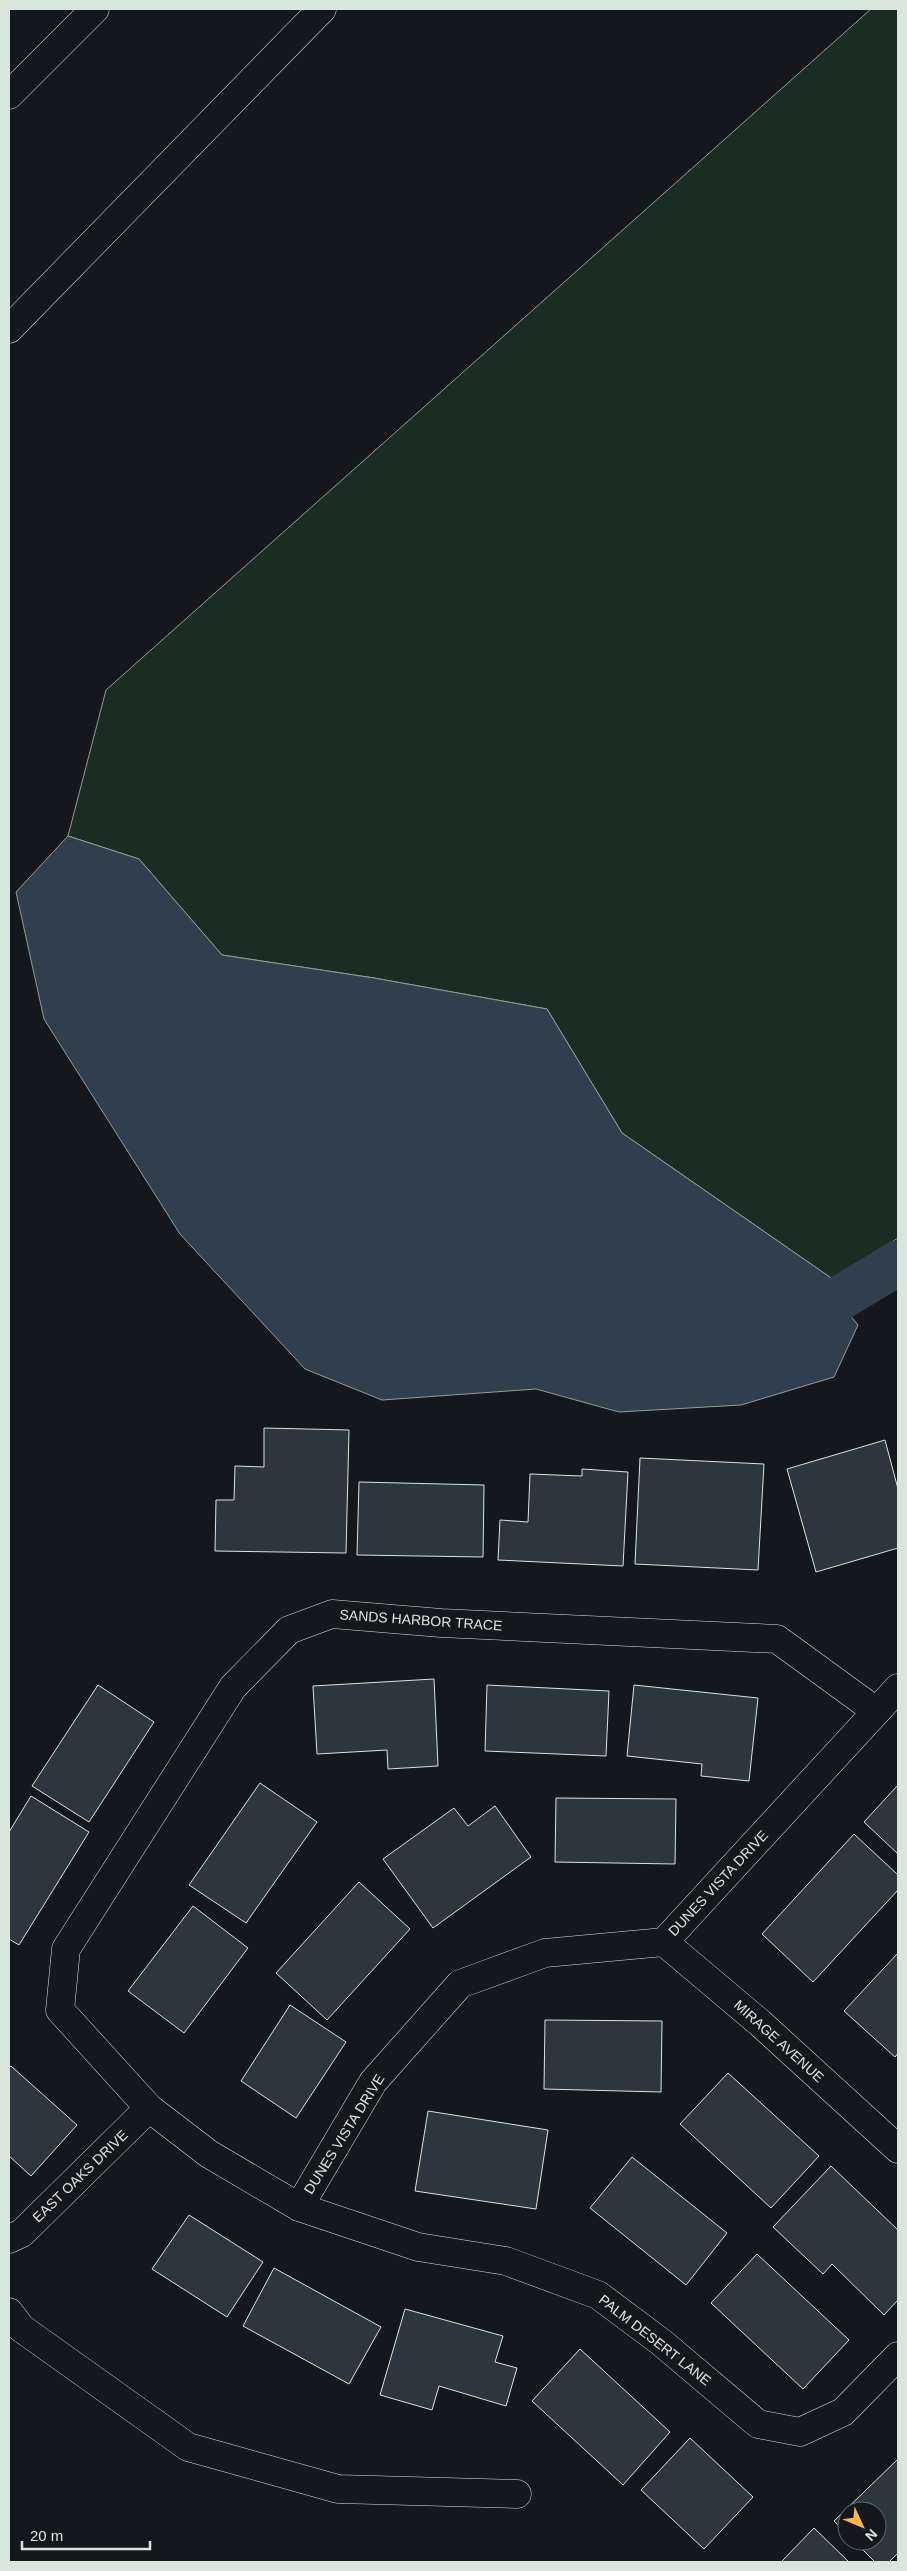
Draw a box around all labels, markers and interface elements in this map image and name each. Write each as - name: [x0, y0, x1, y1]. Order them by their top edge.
- street label: SANDS HARBOR TRACE: [339, 1606, 503, 1634]
- street label: DUNES VISTA DRIVE: [665, 1827, 771, 1939]
- street label: MIRAGE AVENUE: [731, 1997, 827, 2085]
- street label: DUNES VISTA DRIVE: [301, 2071, 387, 2197]
- street label: EAST OAKS DRIVE: [29, 2127, 131, 2225]
- street label: PALM DESERT LANE: [596, 2291, 714, 2389]
- north arrow: [837, 2501, 887, 2551]
- scale bar: [22, 2518, 150, 2550]
- text: N: [862, 2526, 881, 2544]
- text: 20 m: [30, 2527, 63, 2544]

